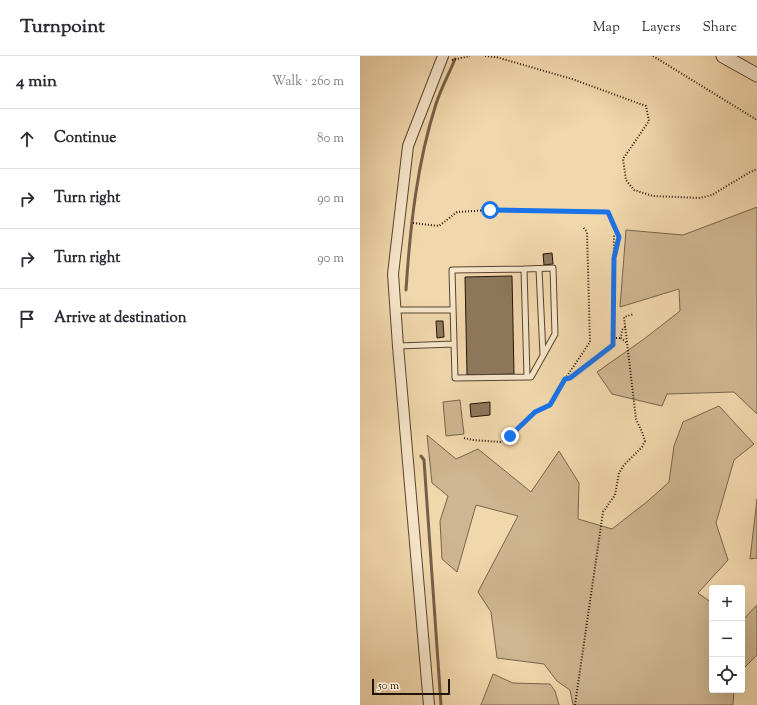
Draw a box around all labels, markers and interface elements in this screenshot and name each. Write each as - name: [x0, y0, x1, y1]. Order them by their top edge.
- text: Turnpoint: [20, 14, 105, 41]
- text: Map: [593, 18, 620, 38]
- text: Layers: [642, 18, 680, 38]
- text: Share: [702, 18, 737, 38]
- text: 4 min: [16, 70, 57, 94]
- text: Walk · 260 m: [272, 73, 344, 91]
- icon: ahead: [16, 128, 38, 150]
- text: Continue: [54, 128, 116, 149]
- text: 80 m: [317, 130, 344, 148]
- icon: right: [16, 188, 38, 210]
- text: Turn right: [54, 188, 120, 209]
- text: 90 m: [317, 190, 344, 208]
- route start: [481, 201, 499, 219]
- icon: right: [16, 248, 38, 270]
- text: Turn right: [54, 248, 120, 269]
- text: 90 m: [317, 250, 344, 268]
- icon: arrive: [16, 308, 38, 330]
- text: Arrive at destination: [54, 308, 187, 329]
- route end: [501, 427, 519, 445]
- map controls: [709, 585, 745, 693]
- button: +: [709, 585, 745, 621]
- button: −: [709, 621, 745, 657]
- button: locate: [709, 657, 745, 693]
- scale bar: [372, 677, 450, 696]
- text: 50 m: [378, 678, 399, 694]

